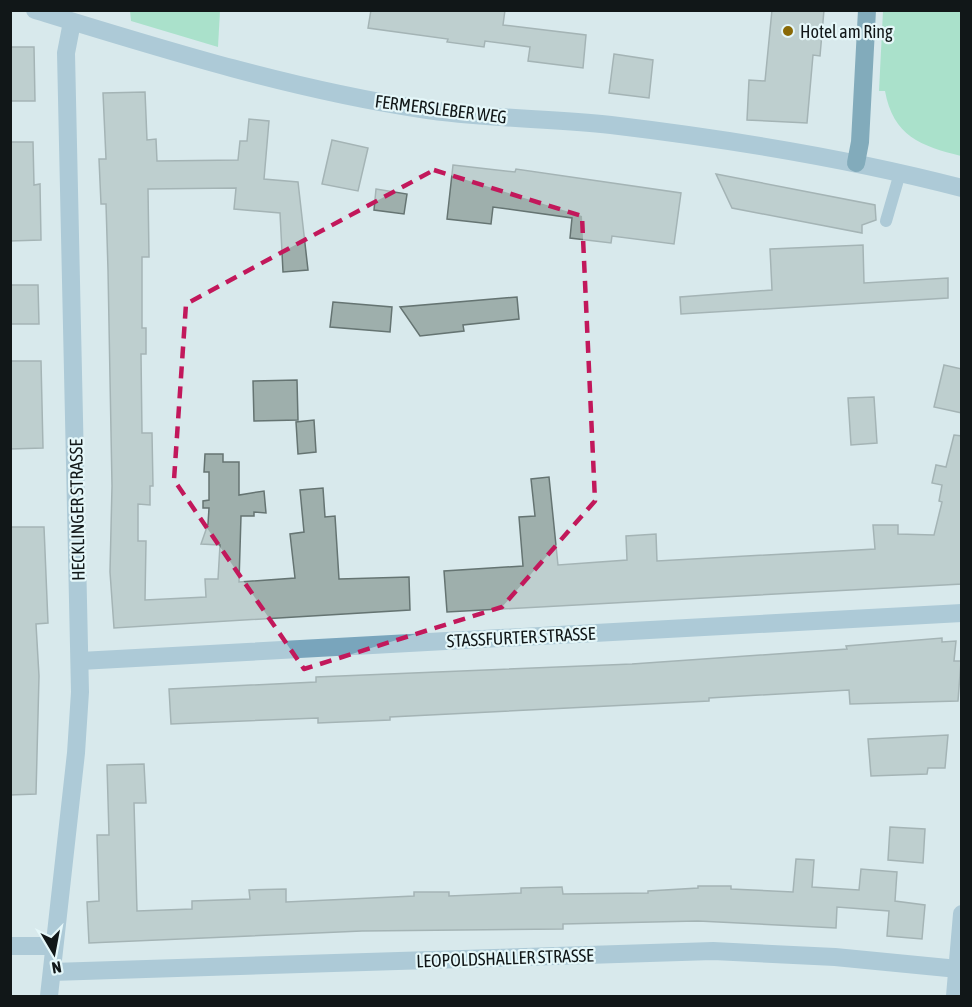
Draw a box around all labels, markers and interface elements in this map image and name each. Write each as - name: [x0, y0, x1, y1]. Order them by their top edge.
- place label: Hotel am Ring: [800, 21, 893, 42]
- marker: Hotel am Ring: [781, 24, 795, 38]
- street label: FERMERSLEBER WEG: [374, 90, 508, 128]
- street label: HECKLINGER STRASSE: [65, 439, 89, 581]
- street label: STASSFURTER STRASSE: [446, 623, 596, 651]
- north arrow: [24, 923, 84, 983]
- street label: LEOPOLDSHALLER STRASSE: [416, 944, 594, 972]
- text: N: [50, 958, 63, 977]

